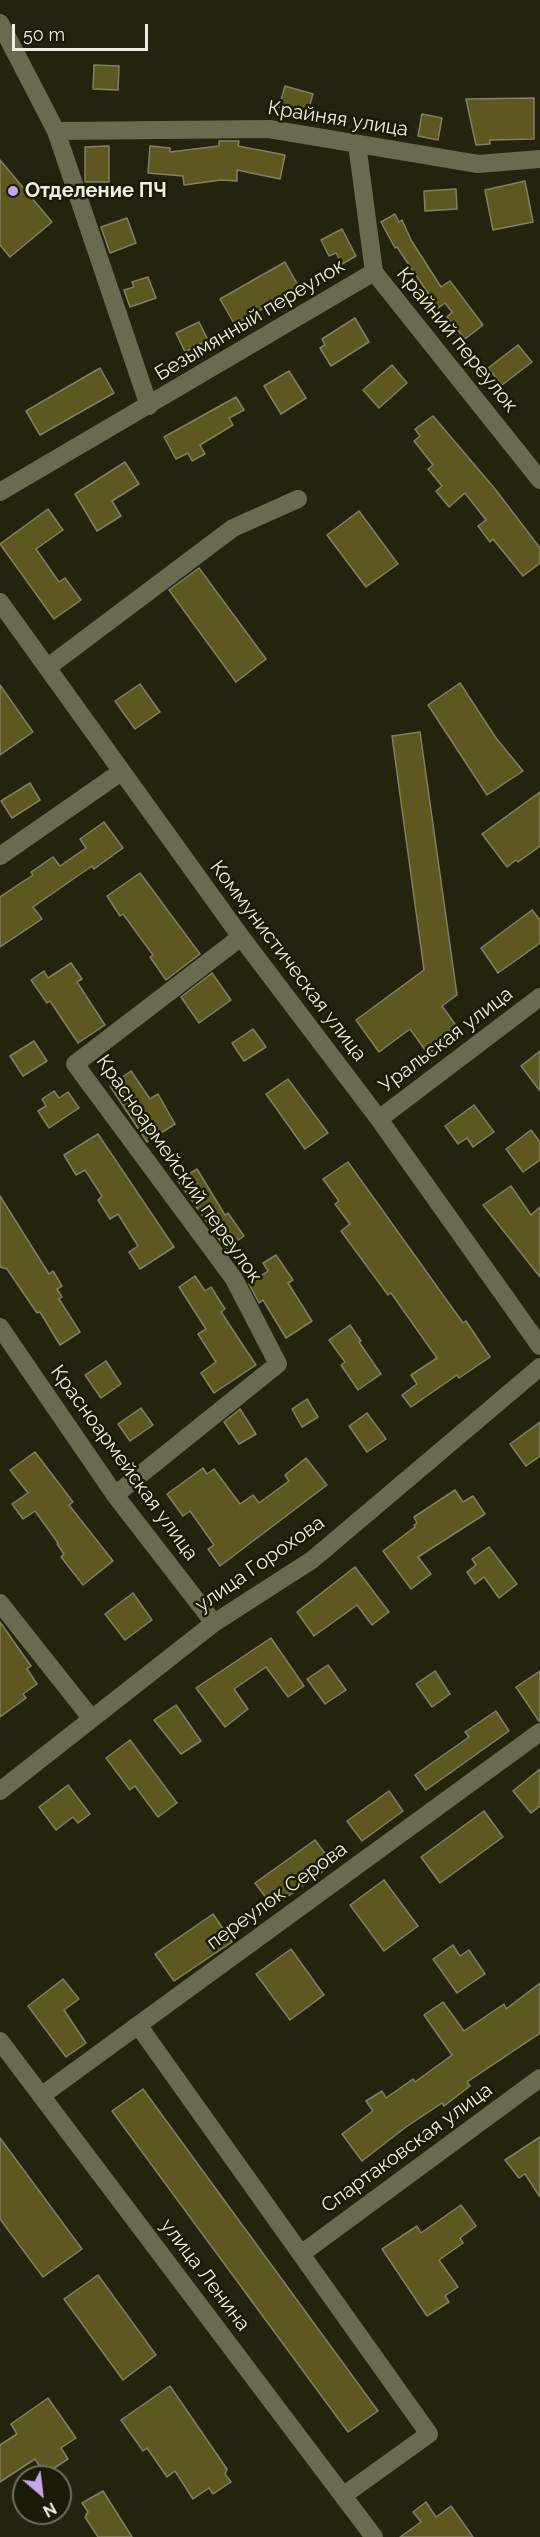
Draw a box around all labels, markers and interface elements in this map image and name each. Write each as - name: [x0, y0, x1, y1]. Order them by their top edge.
- scale bar: [15, 12, 152, 50]
- text: 50 m: [23, 24, 65, 45]
- street label: Крайняя улица: [266, 96, 410, 142]
- place label: Отделение ПЧ: [25, 179, 167, 203]
- marker: Отделение ПЧ: [6, 184, 20, 198]
- street label: Безымянный переулок: [151, 254, 349, 386]
- street label: Крайний переулок: [391, 263, 523, 417]
- street label: Коммунистическая улица: [205, 856, 371, 1066]
- street label: Уральская улица: [374, 982, 518, 1098]
- street label: Красноармейский переулок: [91, 1050, 267, 1288]
- street label: Красноармейская улица: [45, 1361, 203, 1565]
- street label: улица Горохова: [191, 1511, 329, 1617]
- street label: переулок Серова: [202, 1837, 352, 1955]
- street label: Спартаковская улица: [317, 2078, 497, 2218]
- street label: улица Ленина: [155, 2214, 255, 2336]
- north arrow: [12, 2465, 72, 2525]
- text: N: [40, 2498, 60, 2521]

